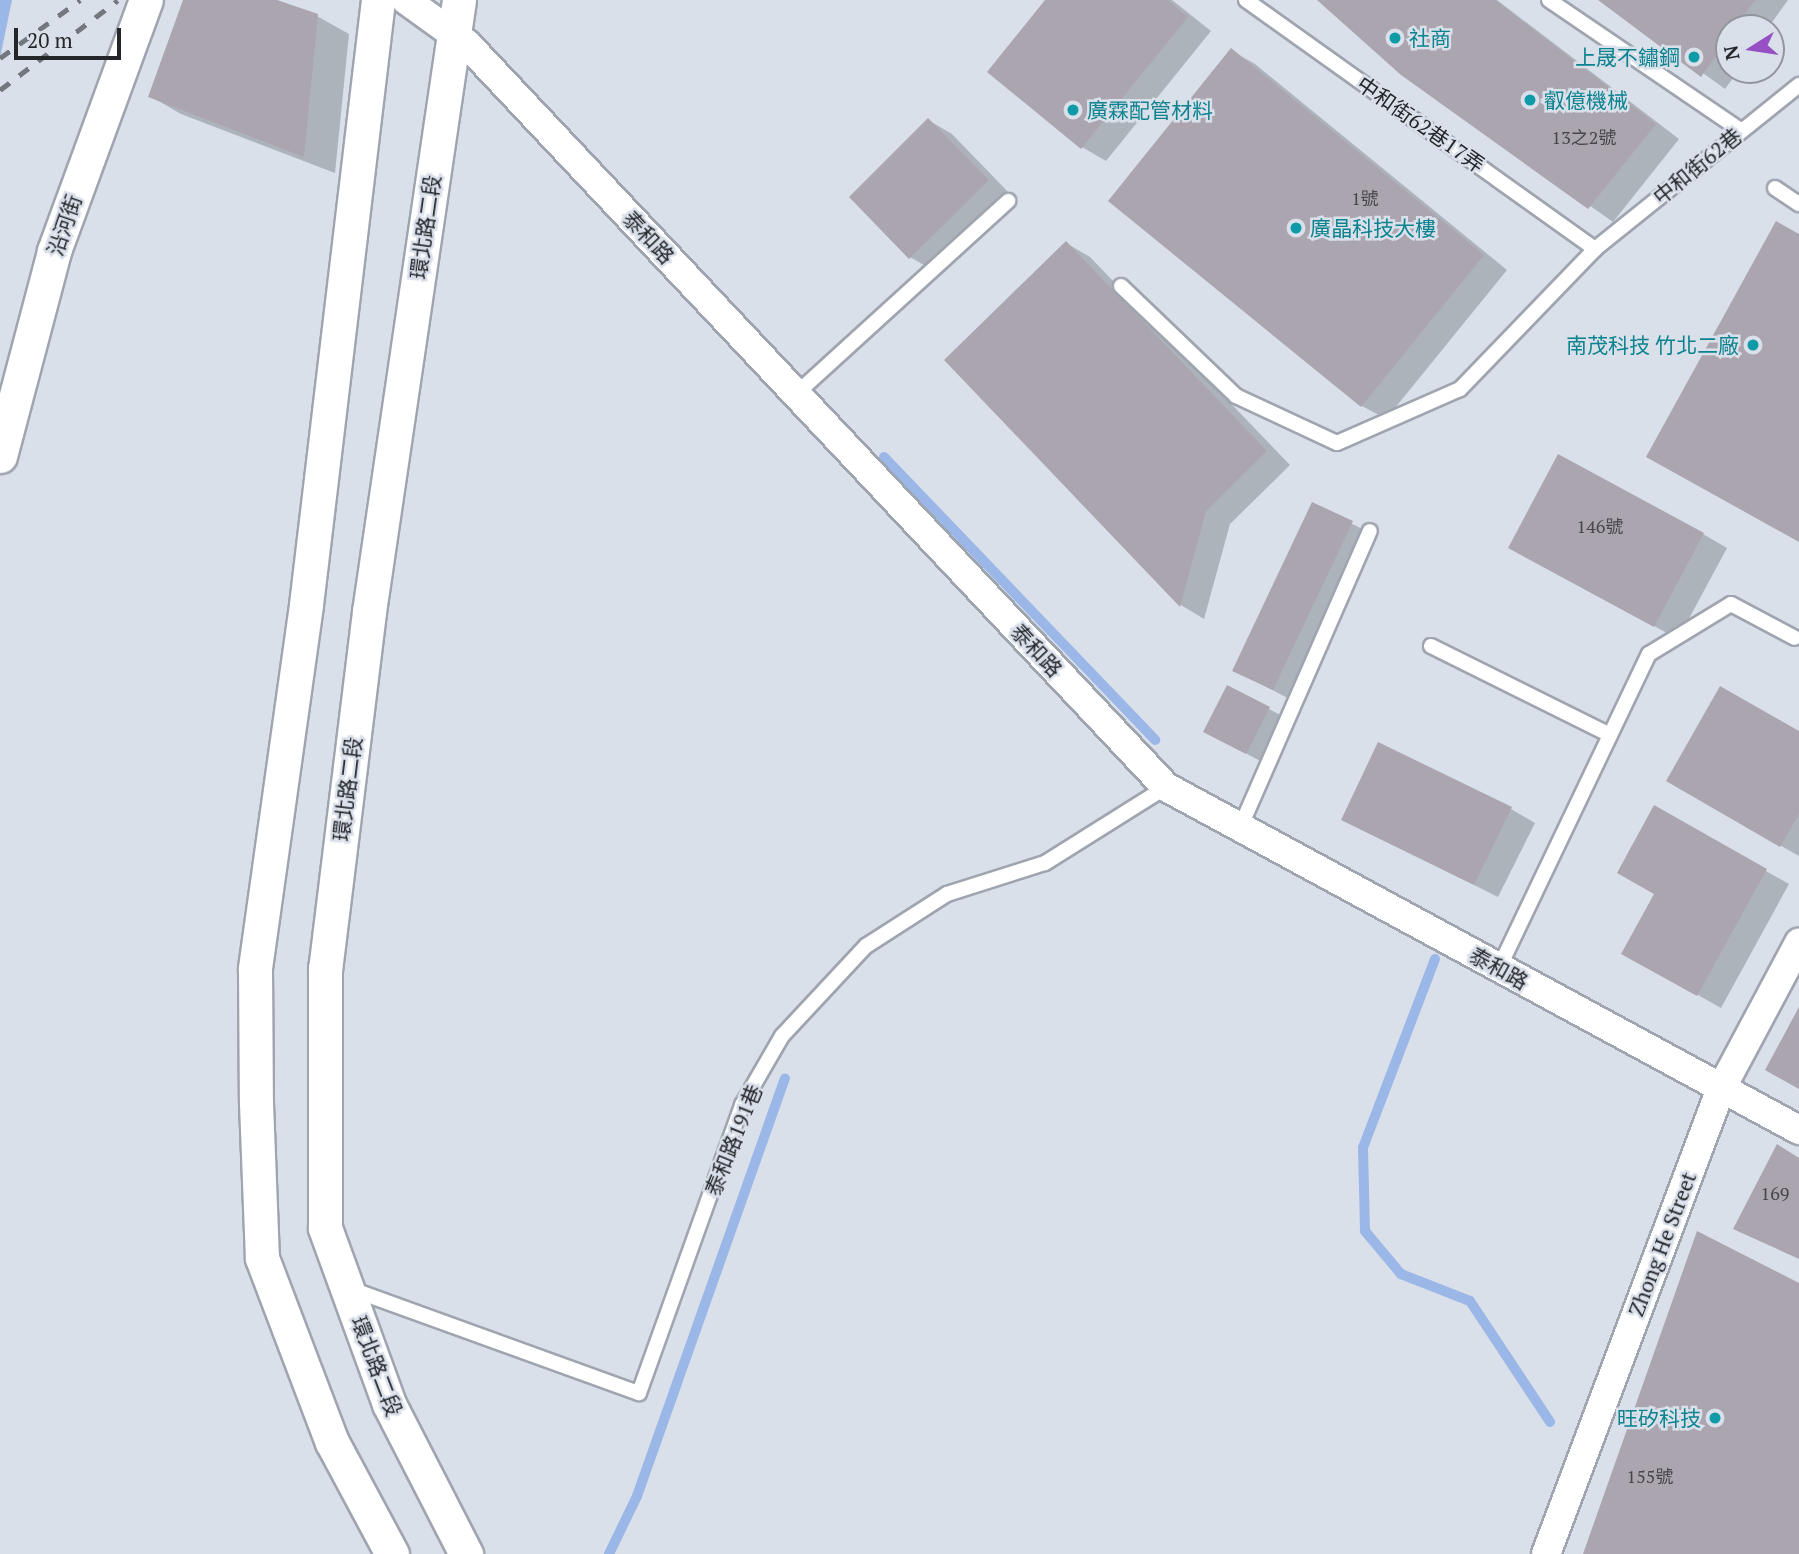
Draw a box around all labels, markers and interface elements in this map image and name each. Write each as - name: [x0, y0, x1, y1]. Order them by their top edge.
- scale bar: [18, 14, 124, 58]
- north arrow: [1715, 14, 1785, 84]
- place label: 社商: [1409, 25, 1451, 51]
- text: 20 m: [27, 26, 73, 54]
- marker: 社商: [1387, 30, 1403, 46]
- text: N: [1717, 43, 1745, 63]
- place label: 上晟不鏽鋼: [1575, 44, 1680, 70]
- marker: 上晟不鏽鋼: [1686, 49, 1702, 65]
- street label: 中和街62巷17弄: [1352, 71, 1490, 177]
- place label: 叡億機械: [1544, 87, 1628, 113]
- marker: 叡億機械: [1522, 92, 1538, 108]
- place label: 廣霖配管材料: [1087, 97, 1213, 123]
- marker: 廣霖配管材料: [1065, 102, 1081, 118]
- street label: 中和街62巷: [1648, 123, 1746, 209]
- house number: 13之2號: [1552, 126, 1616, 148]
- street label: 環北路二段: [405, 173, 445, 281]
- house number: 1號: [1351, 187, 1379, 209]
- street label: 沿河街: [42, 191, 86, 259]
- street label: 泰和路: [618, 205, 680, 269]
- place label: 廣晶科技大樓: [1310, 215, 1436, 241]
- marker: 廣晶科技大樓: [1288, 220, 1304, 236]
- place label: 南茂科技 竹北二廠: [1566, 332, 1739, 358]
- marker: 南茂科技 竹北二廠: [1745, 337, 1761, 353]
- house number: 146號: [1577, 515, 1623, 537]
- street label: 泰和路: [1006, 618, 1068, 682]
- street label: 環北路二段: [328, 735, 366, 843]
- street label: 泰和路: [1465, 942, 1533, 994]
- street label: 泰和路191巷: [699, 1081, 767, 1199]
- street label: Zhong He Street: [1623, 1168, 1701, 1320]
- house number: 169: [1761, 1182, 1789, 1204]
- street label: 環北路二段: [346, 1312, 408, 1420]
- place label: 旺矽科技: [1617, 1405, 1701, 1431]
- marker: 旺矽科技: [1707, 1410, 1723, 1426]
- house number: 155號: [1627, 1465, 1673, 1487]

